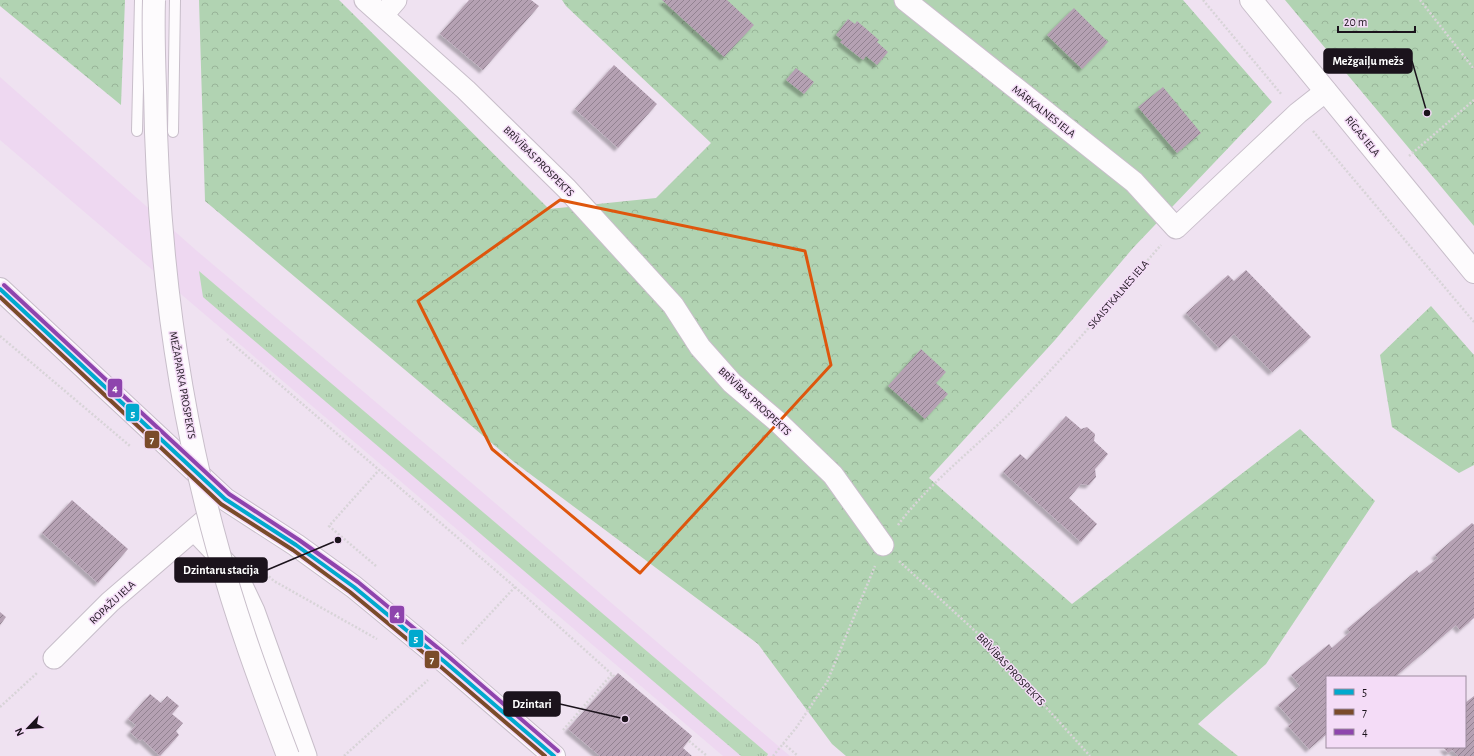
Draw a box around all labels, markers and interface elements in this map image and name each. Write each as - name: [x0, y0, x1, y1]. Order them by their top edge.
- scale bar: [1338, 8, 1415, 34]
- text: 20 m: [1344, 16, 1367, 28]
- callout: Mežgaiļu mežs: [1324, 49, 1412, 73]
- text: Mežgaiļu mežs: [1332, 55, 1404, 69]
- street label: MĀRKALNES IELA: [1010, 83, 1078, 140]
- street label: RĪGAS IELA: [1343, 114, 1382, 159]
- street label: BRĪVĪBAS PROSPEKTS: [501, 124, 576, 199]
- street label: SKAISTKALNES IELA: [1086, 257, 1151, 331]
- street label: MEŽAPARKA PROSPEKTS: [168, 330, 197, 440]
- street label: BRĪVĪBAS PROSPEKTS: [716, 365, 793, 438]
- line badge: 4: [107, 378, 123, 398]
- text: 4: [112, 383, 118, 394]
- line badge: 5: [125, 403, 140, 422]
- text: 5: [131, 408, 136, 419]
- line badge: 7: [144, 430, 160, 449]
- text: 7: [150, 434, 155, 445]
- callout: Dzintaru stacija: [175, 558, 267, 582]
- text: Dzintaru stacija: [183, 564, 259, 577]
- street label: ROPAŽU IELA: [87, 578, 138, 626]
- line badge: 4: [389, 605, 405, 624]
- text: 4: [394, 609, 400, 620]
- line badge: 5: [408, 629, 424, 648]
- street label: BRĪVĪBAS PROSPEKTS: [974, 631, 1047, 708]
- text: 5: [414, 633, 419, 644]
- line badge: 7: [424, 650, 440, 669]
- text: 7: [430, 654, 435, 665]
- legend: [1326, 676, 1466, 748]
- text: 5: [1362, 686, 1367, 698]
- callout: Dzintari: [504, 692, 560, 716]
- text: Dzintari: [512, 698, 552, 710]
- text: 7: [1362, 706, 1367, 718]
- north arrow: [8, 708, 48, 748]
- text: N: [13, 726, 26, 738]
- text: 4: [1362, 726, 1368, 738]

